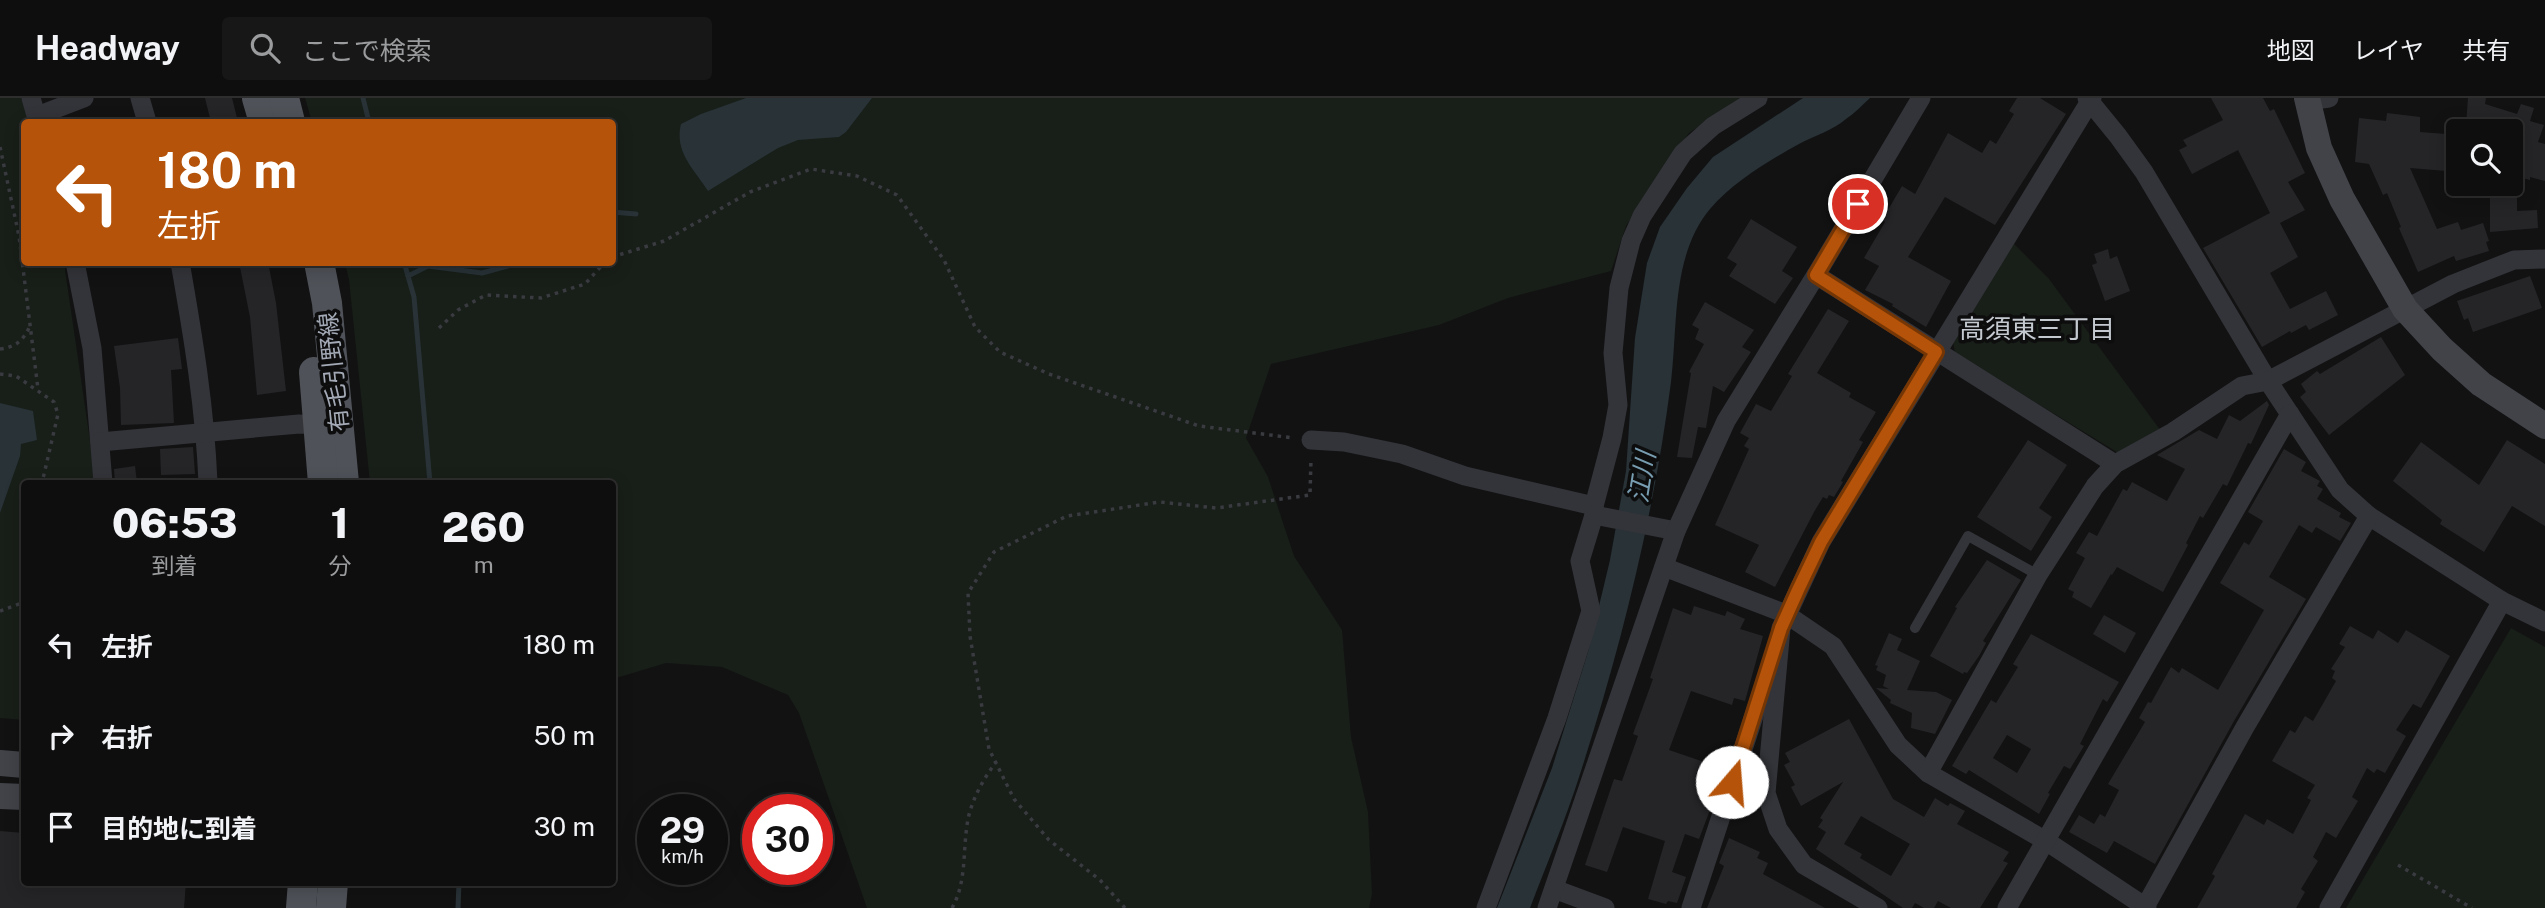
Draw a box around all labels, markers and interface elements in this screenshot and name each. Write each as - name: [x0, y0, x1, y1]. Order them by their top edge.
- search box: [222, 17, 712, 80]
- text: Headway: [35, 29, 180, 67]
- icon: search: [246, 29, 284, 67]
- text: ここで検索: [302, 35, 432, 66]
- text: 地図: [2267, 36, 2315, 64]
- text: レイヤ: [2353, 36, 2424, 64]
- text: 共有: [2462, 36, 2510, 64]
- map controls: [2446, 119, 2523, 196]
- button: search: [2446, 119, 2523, 196]
- text: 180 m: [157, 141, 297, 199]
- icon: left: [42, 147, 133, 238]
- pin: [1828, 174, 1888, 234]
- icon: arrive: [1839, 185, 1877, 223]
- text: 左折: [157, 207, 221, 244]
- street label: 有毛引野線: [313, 311, 353, 433]
- district label: 高須東三丁目: [1959, 313, 2115, 344]
- water label: 江川: [1622, 446, 1661, 505]
- text: 06:53: [112, 498, 238, 547]
- text: 1: [330, 498, 349, 547]
- text: 260: [442, 502, 525, 551]
- text: m: [474, 551, 494, 578]
- text: 到着: [152, 552, 198, 579]
- text: 分: [328, 552, 351, 579]
- icon: left: [42, 626, 80, 664]
- text: 180 m: [523, 629, 595, 660]
- text: 左折: [101, 631, 153, 662]
- icon: right: [42, 717, 80, 755]
- text: 50 m: [534, 720, 595, 751]
- text: 右折: [101, 722, 153, 753]
- position arrow: [1695, 745, 1769, 819]
- speed limit sign: 30: [742, 794, 833, 885]
- icon: arrive: [42, 808, 80, 846]
- text: 29: [660, 810, 705, 851]
- text: 30 m: [534, 811, 595, 842]
- text: 目的地に到着: [101, 813, 257, 844]
- text: km/h: [661, 846, 704, 867]

